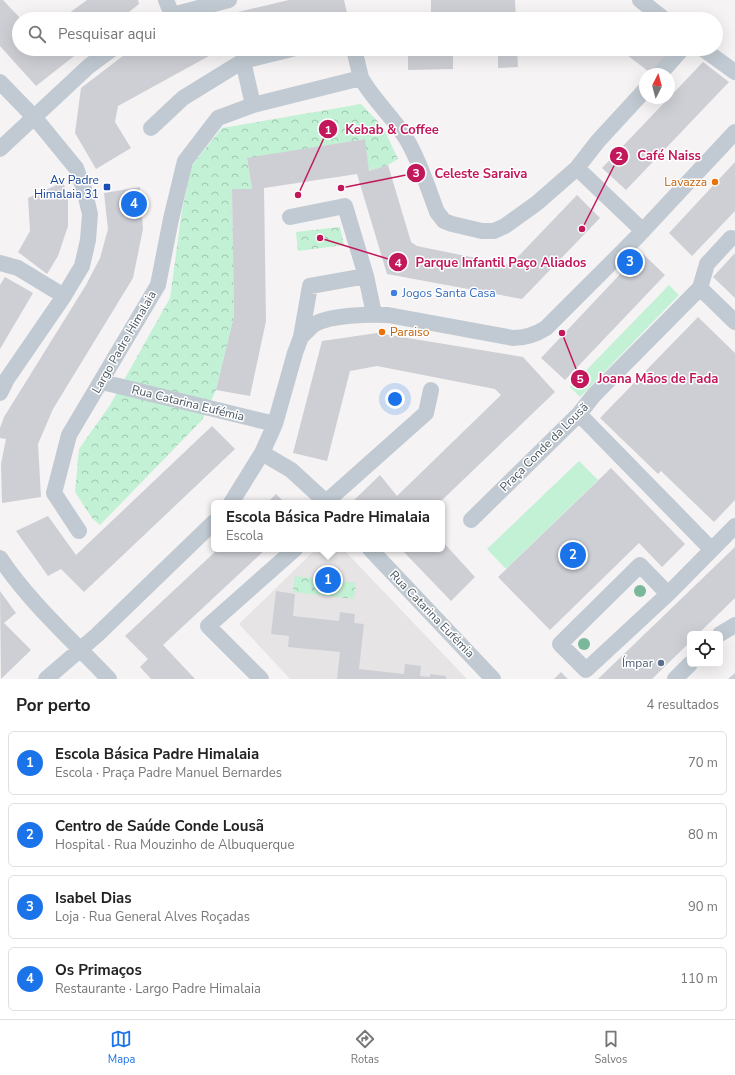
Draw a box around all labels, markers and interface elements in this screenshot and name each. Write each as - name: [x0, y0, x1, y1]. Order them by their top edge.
- search box: [12, 12, 723, 56]
- icon: search: [26, 23, 48, 45]
- text: Pesquisar aqui: [58, 24, 156, 44]
- north arrow: [639, 68, 675, 104]
- callout: Kebab & Coffee: [318, 117, 447, 142]
- text: Kebab & Coffee: [345, 121, 439, 139]
- text: 1: [324, 122, 332, 138]
- callout: Café Naiss: [609, 143, 708, 168]
- text: Café Naiss: [637, 147, 701, 165]
- text: 2: [615, 148, 623, 164]
- callout: Celeste Saraiva: [406, 161, 535, 186]
- text: 3: [412, 165, 420, 181]
- text: Celeste Saraiva: [435, 165, 527, 183]
- place label: Av Padre Himalaia 31: [34, 172, 99, 202]
- place label: Lavazza: [664, 174, 707, 190]
- marker: Lavazza: [710, 177, 720, 187]
- marker: Av Padre Himalaia 31: [102, 182, 112, 192]
- pin: 4: [121, 189, 147, 219]
- pin: 3: [617, 247, 643, 277]
- callout: Parque Infantil Paço Aliados: [388, 250, 595, 275]
- text: Parque Infantil Paço Aliados: [416, 254, 586, 272]
- text: 4: [394, 255, 402, 271]
- place label: Jogos Santa Casa: [401, 285, 496, 301]
- street label: Largo Padre Himalaia: [88, 288, 160, 396]
- marker: Jogos Santa Casa: [389, 288, 399, 298]
- place label: Paraiso: [390, 324, 430, 340]
- marker: Paraiso: [377, 327, 387, 337]
- callout: Joana Mãos de Fada: [570, 366, 727, 391]
- text: Joana Mãos de Fada: [597, 370, 718, 388]
- text: 5: [576, 371, 584, 387]
- street label: Rua Catarina Eufémia: [130, 381, 246, 425]
- your location: [385, 389, 405, 409]
- street label: Praça Conde da Lousã: [496, 399, 592, 495]
- popup: [211, 500, 445, 552]
- text: Escola Básica Padre Himalaia: [226, 507, 430, 527]
- text: Escola: [226, 527, 264, 545]
- pin: 2: [560, 540, 586, 570]
- pin: 1: [315, 565, 341, 595]
- street label: Rua Catarina Eufémia: [386, 567, 478, 661]
- map controls: [687, 631, 723, 667]
- button: locate: [687, 631, 723, 667]
- place label: Ímpar: [622, 655, 654, 671]
- marker: Ímpar: [656, 658, 666, 668]
- text: Por perto: [16, 694, 91, 717]
- text: 4 resultados: [647, 696, 719, 714]
- text: Escola Básica Padre Himalaia: [55, 744, 259, 764]
- text: 1: [26, 754, 34, 772]
- text: 70 m: [688, 754, 718, 772]
- text: Escola · Praça Padre Manuel Bernardes: [55, 764, 282, 782]
- text: Centro de Saúde Conde Lousã: [55, 816, 264, 836]
- text: 2: [26, 826, 34, 844]
- text: 80 m: [688, 826, 718, 844]
- text: Hospital · Rua Mouzinho de Albuquerque: [55, 836, 294, 854]
- text: Isabel Dias: [55, 888, 132, 908]
- text: 3: [26, 898, 34, 916]
- text: 90 m: [688, 898, 718, 916]
- text: Loja · Rua General Alves Roçadas: [55, 908, 250, 926]
- text: Os Primaços: [55, 960, 142, 980]
- text: 4: [26, 970, 34, 988]
- text: 110 m: [680, 970, 718, 988]
- text: Restaurante · Largo Padre Himalaia: [55, 980, 261, 998]
- tab: Mapa: [108, 1028, 135, 1067]
- tab: Rotas: [351, 1028, 379, 1067]
- tab: Salvos: [595, 1028, 627, 1067]

